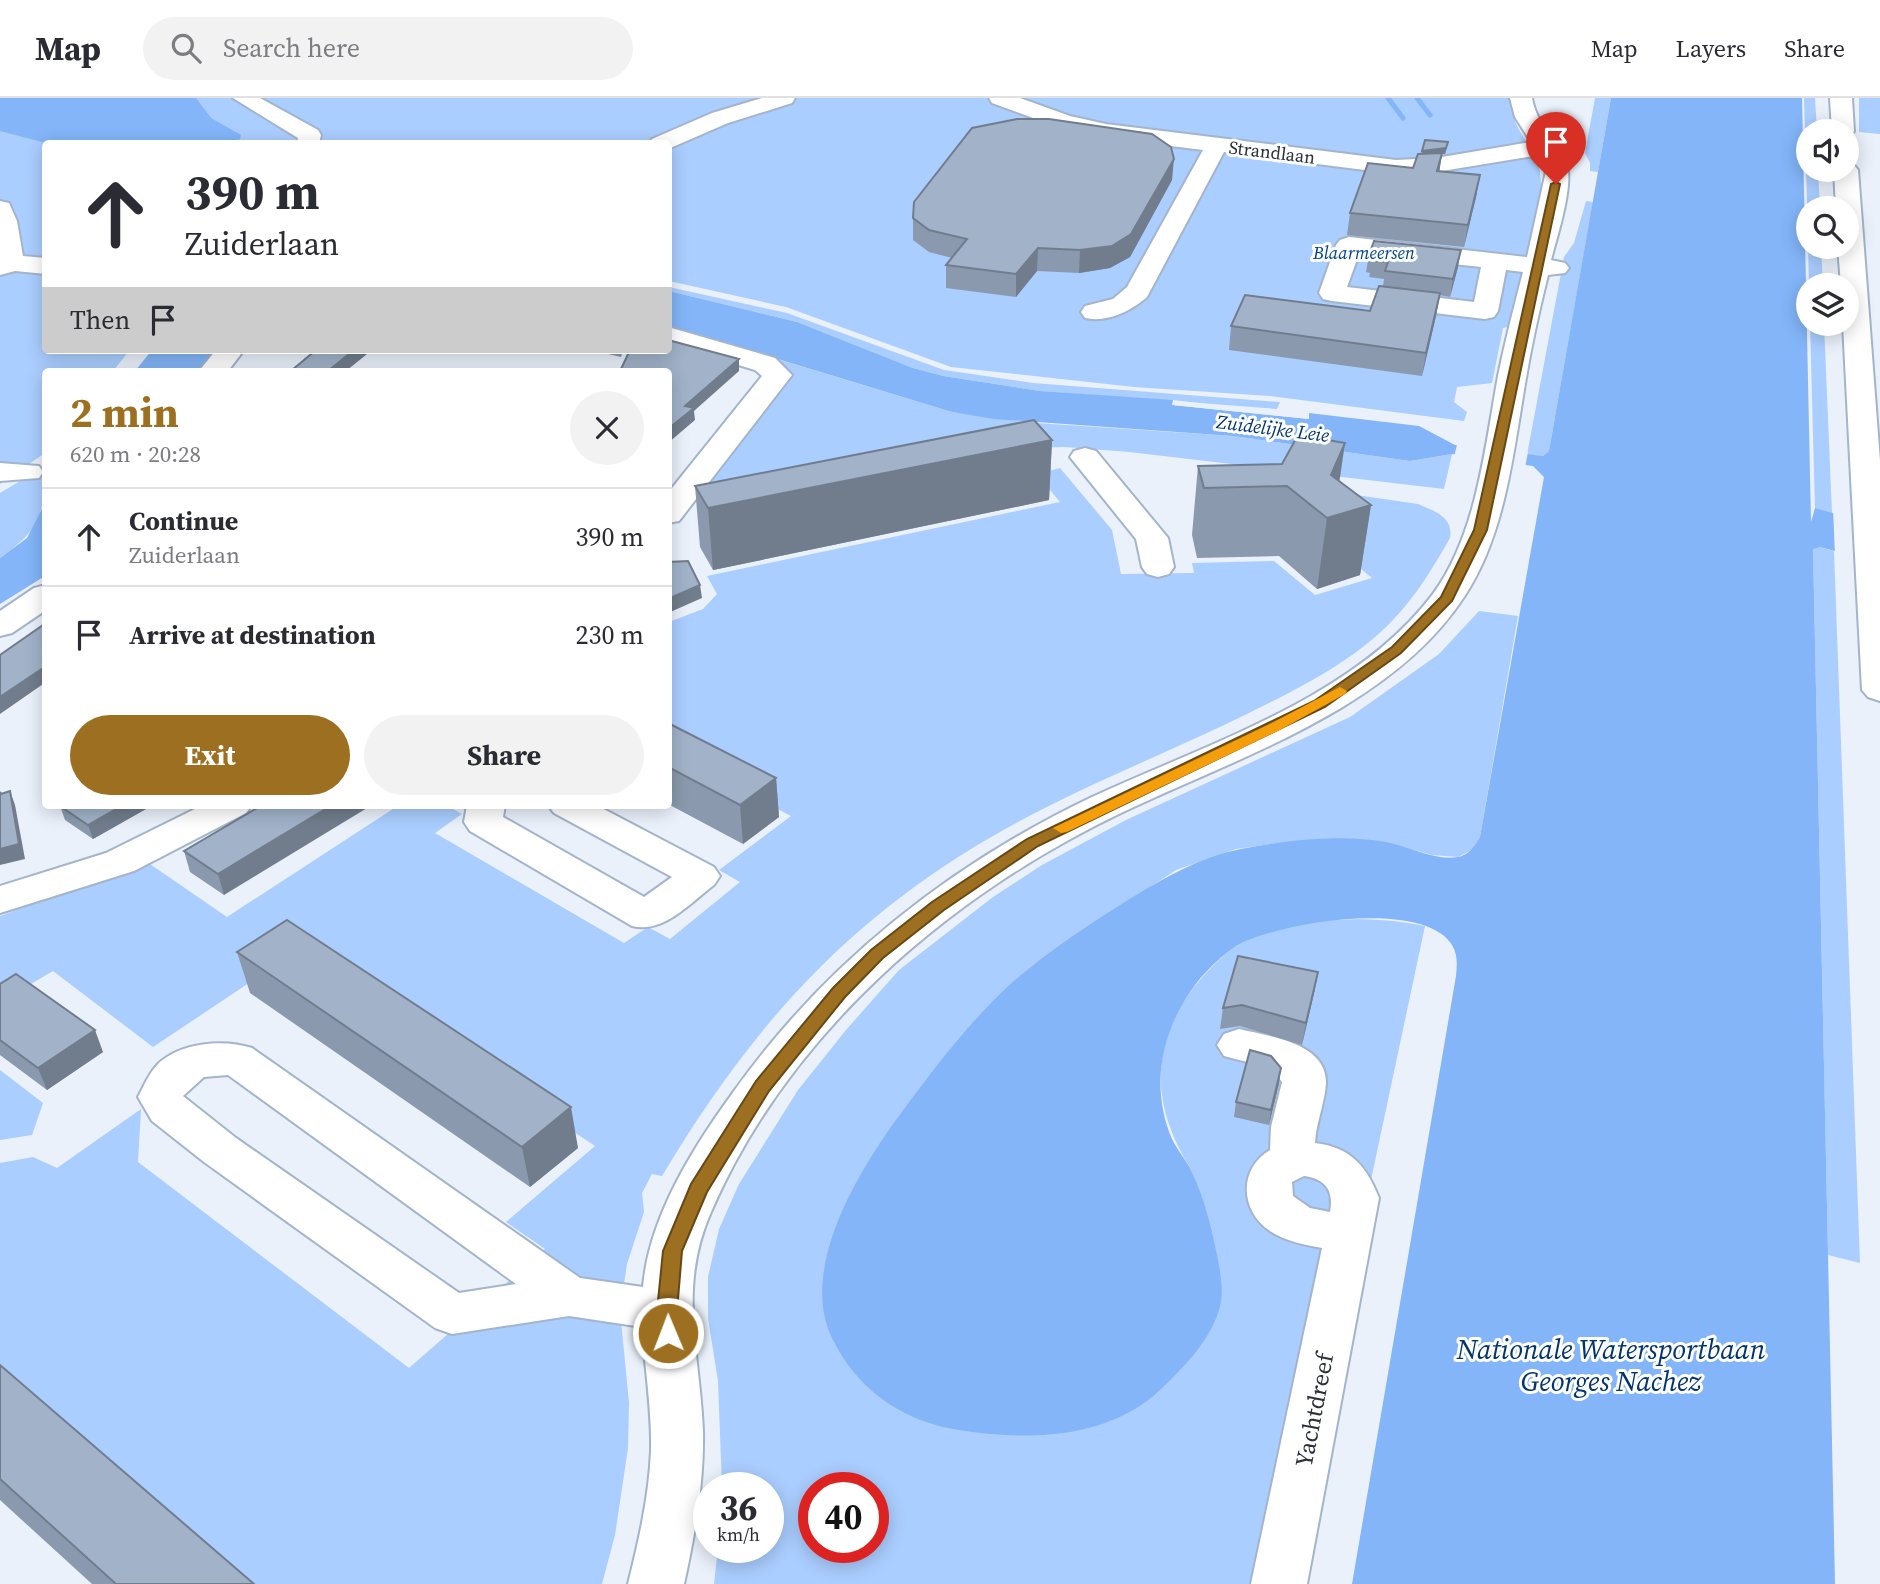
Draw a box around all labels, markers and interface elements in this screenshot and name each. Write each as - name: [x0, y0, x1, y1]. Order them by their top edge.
- search box: [143, 17, 633, 80]
- text: Map: [35, 26, 101, 71]
- icon: search: [167, 29, 205, 67]
- text: Search here: [223, 30, 360, 66]
- text: Map: [1591, 32, 1638, 65]
- text: Layers: [1676, 32, 1746, 65]
- text: Share: [1784, 32, 1845, 65]
- pin: [1526, 112, 1586, 184]
- map controls: [1796, 119, 1859, 336]
- button: sound: [1796, 119, 1859, 182]
- icon: arrive: [1537, 123, 1575, 161]
- street label: Strandlaan: [1227, 134, 1317, 170]
- text: 390 m: [185, 158, 320, 225]
- icon: ahead: [70, 168, 161, 259]
- button: search: [1796, 196, 1859, 259]
- text: Zuiderlaan: [185, 222, 339, 266]
- park label: Blaarmeersen: [1312, 240, 1415, 265]
- button: layers: [1796, 273, 1859, 336]
- icon: arrive: [144, 301, 182, 339]
- text: Then: [70, 302, 130, 338]
- text: 2 min: [70, 383, 179, 441]
- button: close: [570, 391, 644, 465]
- water label: Zuidelijke Leie: [1214, 408, 1331, 448]
- text: 620 m · 20:28: [70, 438, 201, 470]
- text: Continue: [129, 503, 238, 539]
- icon: ahead: [70, 518, 108, 556]
- text: 390 m: [576, 519, 644, 555]
- text: Zuiderlaan: [129, 539, 240, 571]
- icon: arrive: [70, 616, 108, 654]
- text: Arrive at destination: [129, 617, 376, 653]
- text: 230 m: [576, 617, 644, 653]
- button: Exit: [70, 715, 350, 795]
- button: Share: [364, 715, 644, 795]
- position arrow: [631, 1296, 705, 1370]
- water label: Nationale Watersportbaan Georges Nachez: [1456, 1330, 1765, 1400]
- street label: Yachtdreef: [1287, 1348, 1342, 1470]
- speed limit sign: 40: [798, 1472, 889, 1563]
- text: 36: [720, 1484, 757, 1532]
- text: km/h: [717, 1522, 760, 1547]

